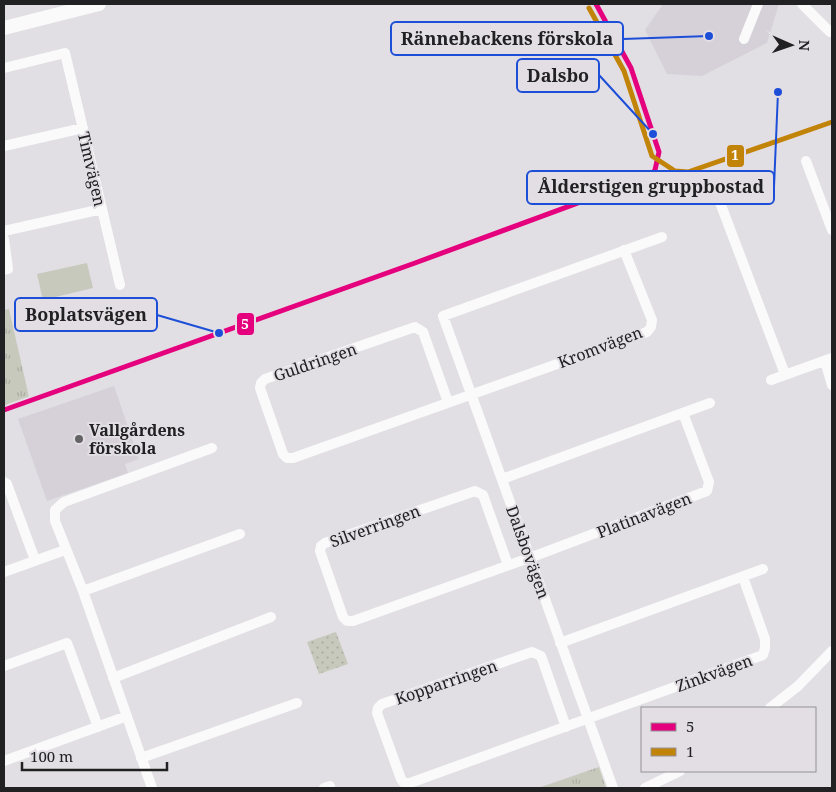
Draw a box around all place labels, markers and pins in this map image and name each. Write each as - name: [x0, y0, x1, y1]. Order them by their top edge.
- callout: Rännebackens förskola: [391, 22, 623, 55]
- callout: Dalsbo: [517, 59, 599, 92]
- callout: Ålderstigen gruppbostad: [527, 171, 774, 204]
- callout: Boplatsvägen: [15, 298, 157, 331]
- place label: Vallgårdens förskola: [89, 419, 185, 459]
- marker: Vallgårdens förskola: [73, 433, 85, 445]

